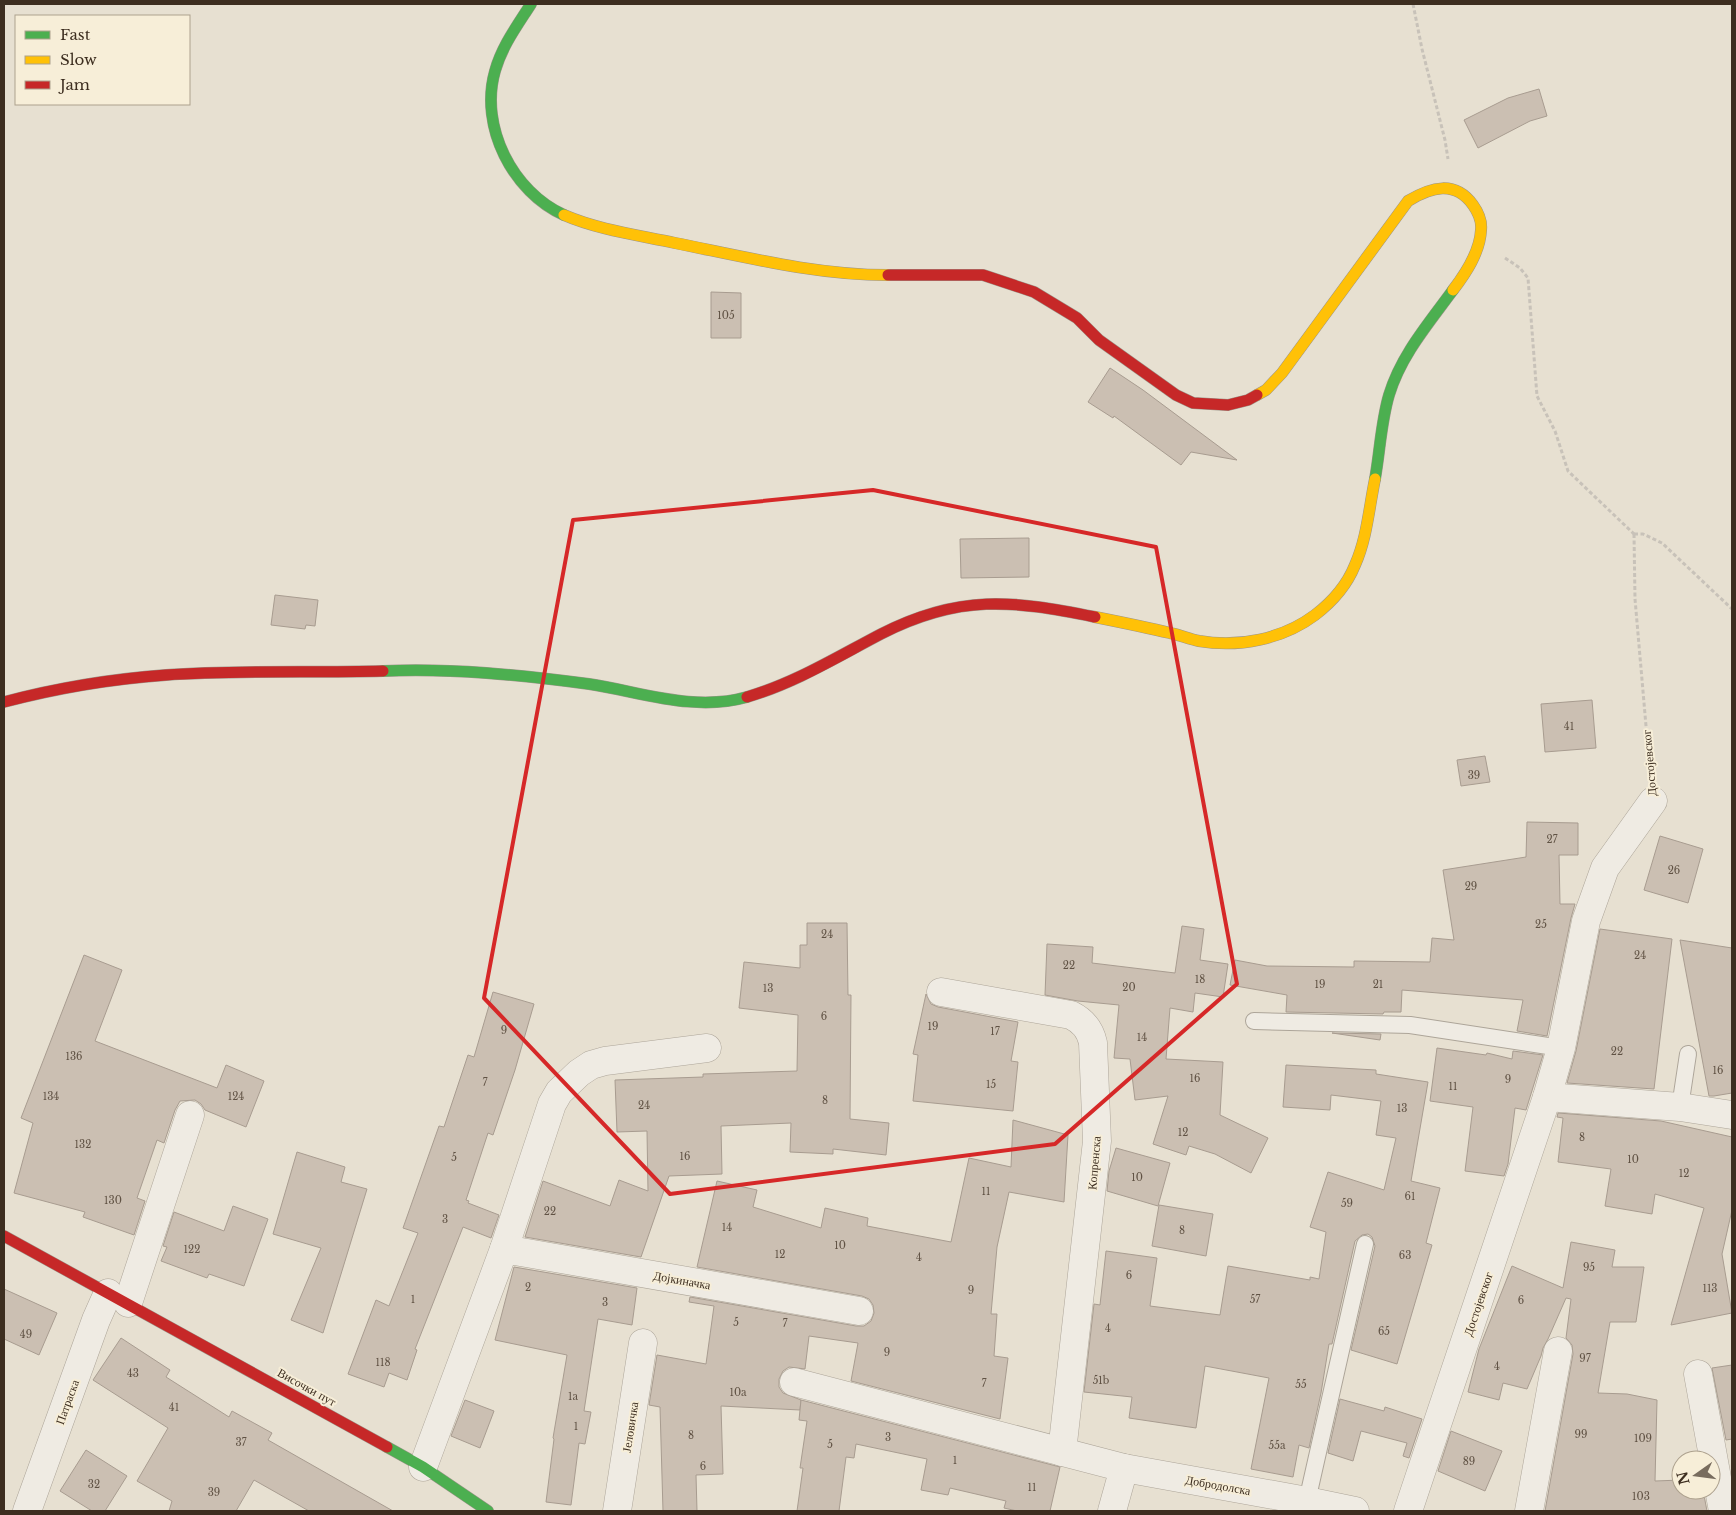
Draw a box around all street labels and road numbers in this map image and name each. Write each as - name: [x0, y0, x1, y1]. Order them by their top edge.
- street label: Достојевског: [1639, 729, 1659, 797]
- street label: Копренска: [1084, 1135, 1104, 1190]
- street label: Дојкиначка: [652, 1268, 713, 1293]
- street label: Достојевског: [1460, 1270, 1496, 1338]
- street label: Височки пут: [275, 1365, 340, 1410]
- street label: Патраска: [52, 1377, 82, 1427]
- street label: Јеловичка: [619, 1400, 642, 1453]
- street label: Добродолска: [1184, 1472, 1253, 1498]

